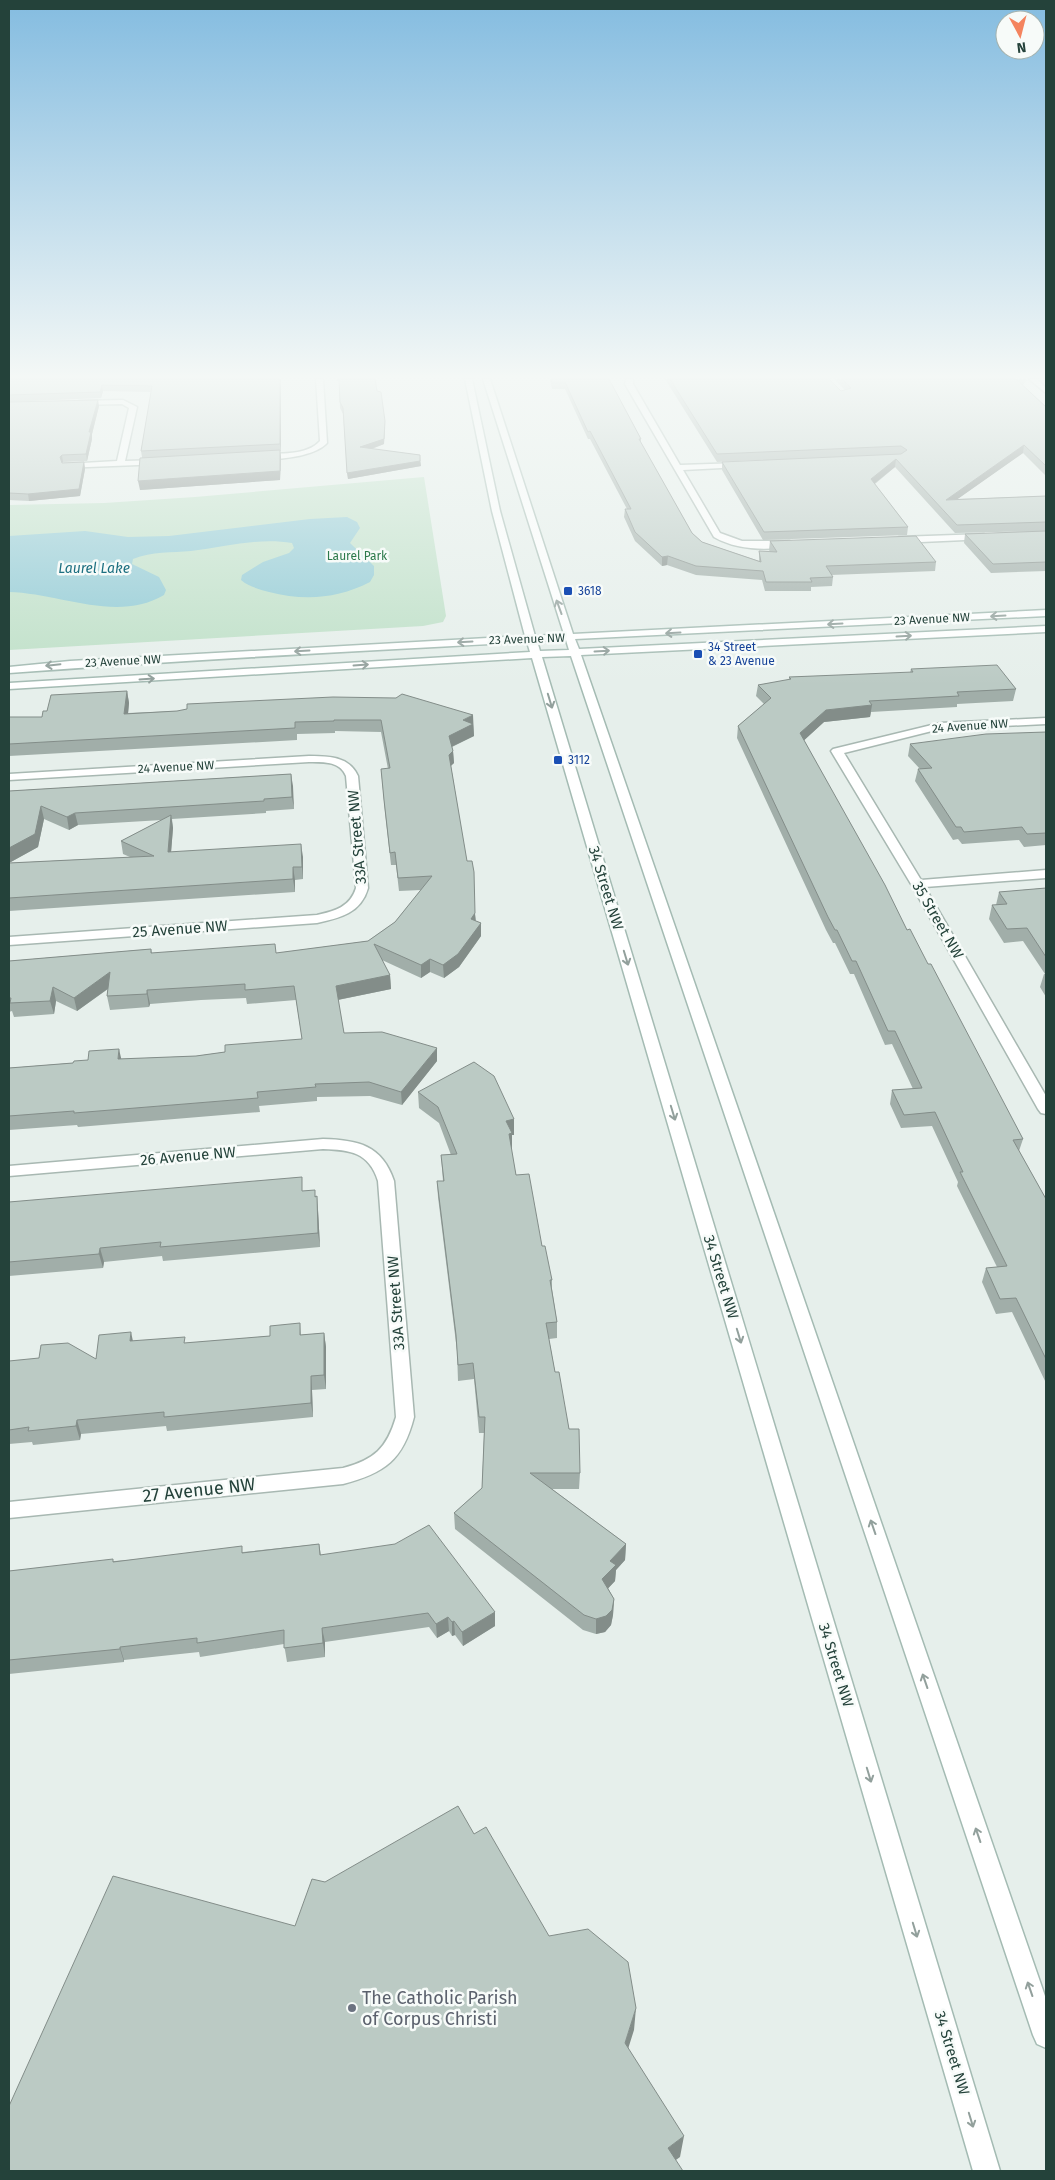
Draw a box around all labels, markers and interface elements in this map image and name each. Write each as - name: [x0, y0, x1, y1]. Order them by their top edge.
- north arrow: [995, 10, 1045, 60]
- text: N: [1016, 38, 1027, 56]
- park label: Laurel Park: [327, 549, 388, 563]
- water label: Laurel Lake: [58, 560, 130, 577]
- place label: 3618: [578, 584, 602, 598]
- marker: 3618: [562, 585, 574, 597]
- one-way arrow: [554, 600, 563, 615]
- street label: 23 Avenue NW: [894, 610, 970, 628]
- one-way arrow: [990, 611, 1006, 620]
- one-way arrow: [828, 620, 844, 629]
- one-way arrow: [665, 628, 681, 637]
- street label: 23 Avenue NW: [489, 631, 565, 647]
- one-way arrow: [896, 631, 912, 640]
- one-way arrow: [457, 638, 473, 647]
- place label: 34 Street & 23 Avenue: [708, 640, 775, 668]
- one-way arrow: [295, 646, 311, 655]
- one-way arrow: [594, 647, 610, 656]
- marker: 34 Street & 23 Avenue: [692, 648, 704, 660]
- street label: 23 Avenue NW: [85, 652, 161, 670]
- one-way arrow: [45, 660, 61, 670]
- one-way arrow: [353, 660, 369, 670]
- one-way arrow: [138, 674, 154, 683]
- one-way arrow: [546, 693, 555, 709]
- street label: 24 Avenue NW: [931, 716, 1009, 736]
- place label: 3112: [568, 753, 590, 767]
- marker: 3112: [552, 754, 564, 766]
- street label: 24 Avenue NW: [138, 758, 215, 776]
- street label: 33A Street NW: [344, 788, 370, 885]
- street label: 34 Street NW: [585, 844, 627, 933]
- street label: 35 Street NW: [909, 878, 968, 962]
- street label: 25 Avenue NW: [132, 917, 229, 941]
- one-way arrow: [622, 949, 632, 965]
- one-way arrow: [668, 1105, 678, 1121]
- street label: 26 Avenue NW: [139, 1143, 237, 1169]
- street label: 34 Street NW: [700, 1233, 742, 1322]
- street label: 33A Street NW: [384, 1254, 408, 1351]
- one-way arrow: [734, 1328, 744, 1344]
- street label: 27 Avenue NW: [142, 1473, 257, 1507]
- one-way arrow: [868, 1520, 877, 1536]
- street label: 34 Street NW: [815, 1621, 857, 1710]
- one-way arrow: [920, 1674, 929, 1689]
- one-way arrow: [864, 1766, 874, 1782]
- one-way arrow: [973, 1828, 982, 1843]
- one-way arrow: [911, 1922, 921, 1938]
- one-way arrow: [1025, 1981, 1035, 1997]
- place label: The Catholic Parish of Corpus Christi: [362, 1987, 518, 2030]
- marker: The Catholic Parish of Corpus Christi: [346, 2002, 358, 2014]
- street label: 34 Street NW: [931, 2009, 973, 2098]
- one-way arrow: [967, 2111, 977, 2127]

